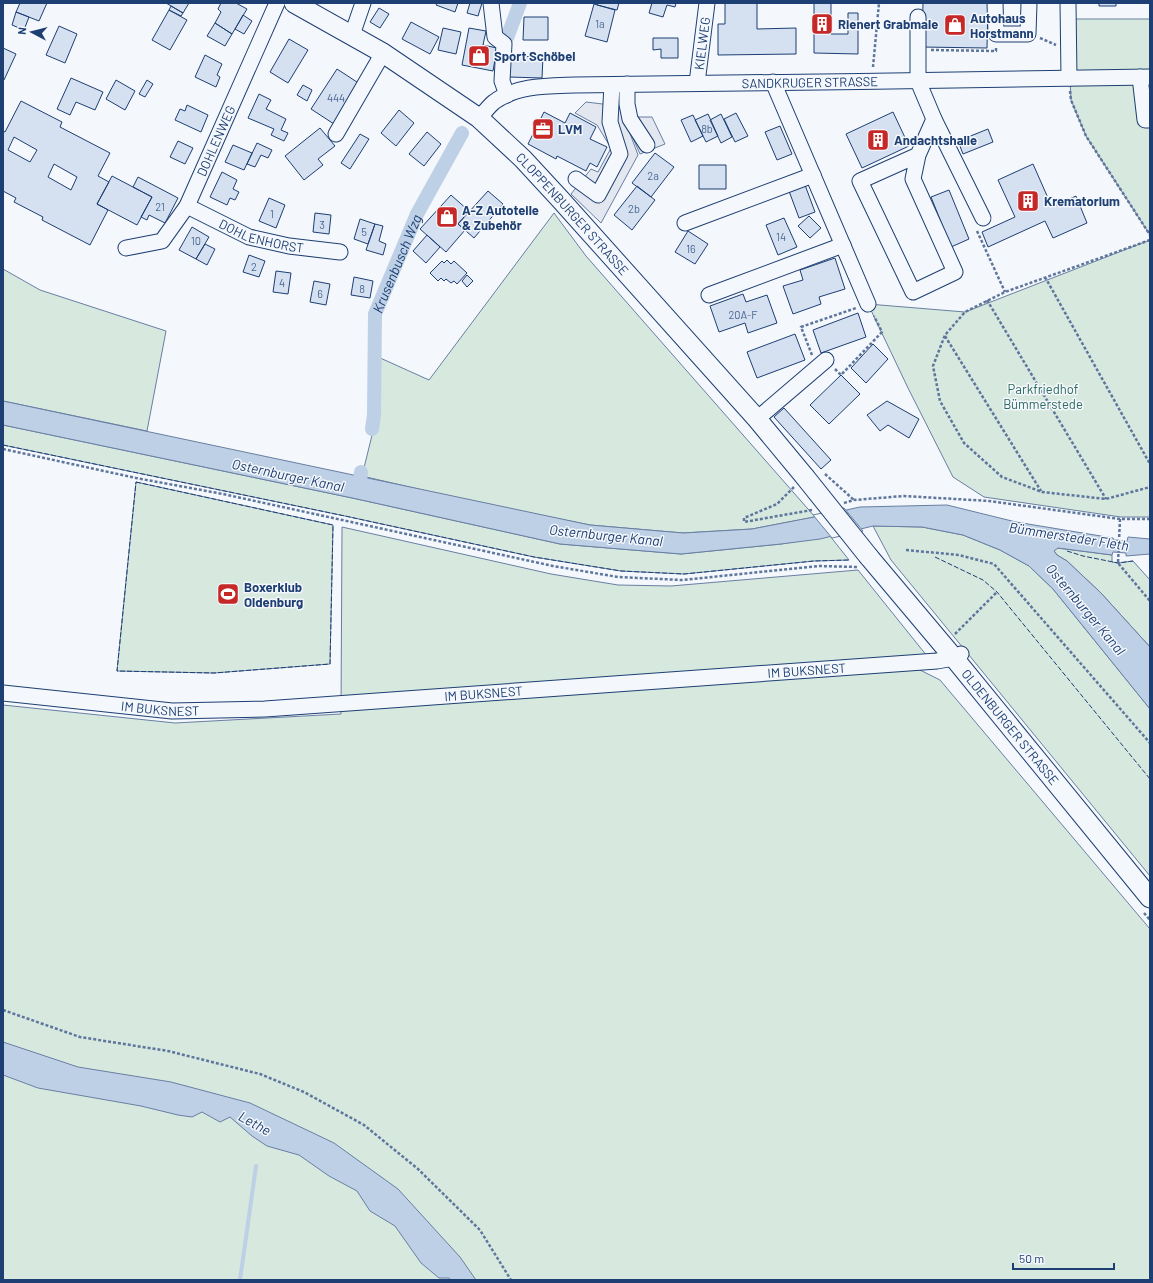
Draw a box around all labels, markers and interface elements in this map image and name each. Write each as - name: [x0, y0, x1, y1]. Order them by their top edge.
- place label: Autohaus Horstmann: [970, 10, 1034, 41]
- building icon: Rienert Grabmale: [809, 11, 835, 37]
- north arrow: [12, 12, 52, 52]
- shop icon: Autohaus Horstmann: [942, 12, 968, 38]
- street label: KIELWEG: [691, 16, 713, 71]
- place label: Rienert Grabmale: [838, 16, 938, 32]
- house number: 1a: [595, 17, 605, 30]
- text: N: [15, 26, 28, 35]
- shop icon: Sport Schöbel: [466, 43, 492, 69]
- place label: Sport Schöbel: [494, 48, 575, 64]
- street label: SANDKRUGER STRASSE: [742, 73, 878, 91]
- house number: 444: [327, 91, 345, 104]
- street label: DOHLENWEG: [193, 103, 239, 179]
- office icon: LVM: [530, 116, 556, 142]
- place label: LVM: [558, 121, 582, 137]
- house number: 8b: [701, 122, 713, 135]
- building icon: Andachtshalle: [865, 127, 891, 153]
- place label: Andachtshalle: [894, 132, 977, 148]
- street label: CLOPPENBURGER STRASSE: [513, 149, 632, 278]
- house number: 2a: [647, 169, 659, 182]
- building icon: Krematorium: [1015, 188, 1041, 214]
- place label: Krematorium: [1044, 193, 1120, 209]
- house number: 21: [155, 200, 165, 213]
- place label: A-Z Autoteile & Zubehör: [462, 202, 539, 233]
- house number: 2b: [628, 202, 640, 215]
- shop icon: A-Z Autoteile & Zubehör: [434, 204, 460, 230]
- house number: 1: [270, 207, 274, 220]
- water label: Krusenbusch Wzg: [368, 212, 424, 315]
- street label: DOHLENHORST: [217, 215, 305, 256]
- house number: 3: [319, 218, 325, 231]
- house number: 5: [361, 225, 367, 238]
- house number: 14: [776, 230, 786, 243]
- house number: 10: [191, 234, 201, 247]
- house number: 16: [686, 242, 696, 255]
- house number: 2: [251, 260, 257, 273]
- house number: 4: [279, 276, 285, 289]
- house number: 8: [359, 282, 365, 295]
- house number: 6: [317, 287, 323, 300]
- house number: 20A-F: [728, 308, 758, 321]
- park label: Parkfriedhof Bümmerstede: [1003, 381, 1083, 412]
- water label: Osternburger Kanal: [230, 455, 346, 495]
- water label: Bümmersteder Fleth: [1008, 518, 1130, 554]
- water label: Osternburger Kanal: [548, 521, 664, 549]
- water label: Osternburger Kanal: [1043, 560, 1129, 658]
- place label: Boxerklub Oldenburg: [244, 579, 303, 610]
- sports icon: Boxerklub Oldenburg: [215, 581, 241, 607]
- street label: IM BUKSNEST: [767, 660, 846, 681]
- street label: OLDENBURGER STRASSE: [958, 666, 1062, 788]
- street label: IM BUKSNEST: [444, 683, 523, 704]
- street label: IM BUKSNEST: [120, 698, 199, 719]
- water label: Lethe: [236, 1107, 274, 1139]
- scale bar: [1013, 1245, 1114, 1271]
- text: 50 m: [1019, 1251, 1044, 1265]

